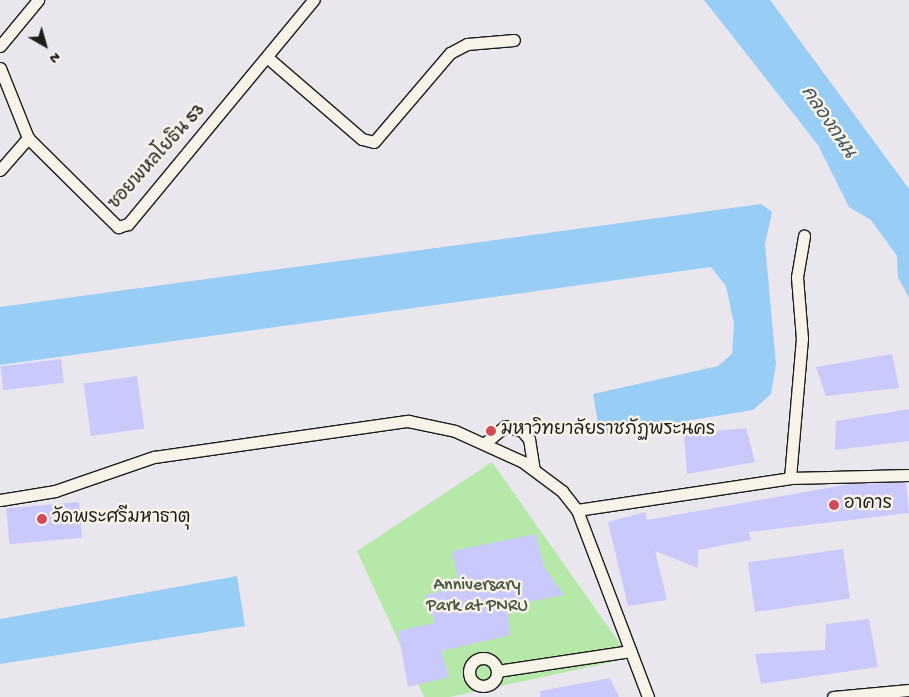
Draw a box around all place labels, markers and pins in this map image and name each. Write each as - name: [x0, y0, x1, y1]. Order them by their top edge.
- place label: มหาวิทยาลัยราชภัฏพระนคร: [501, 420, 715, 442]
- marker: มหาวิทยาลัยราชภัฏพระนคร: [485, 425, 497, 437]
- place label: อาคาร: [844, 494, 892, 516]
- marker: อาคาร: [828, 499, 840, 511]
- place label: วัดพระศรีมหาธาตุ: [52, 508, 190, 530]
- marker: วัดพระศรีมหาธาตุ: [36, 513, 48, 525]

